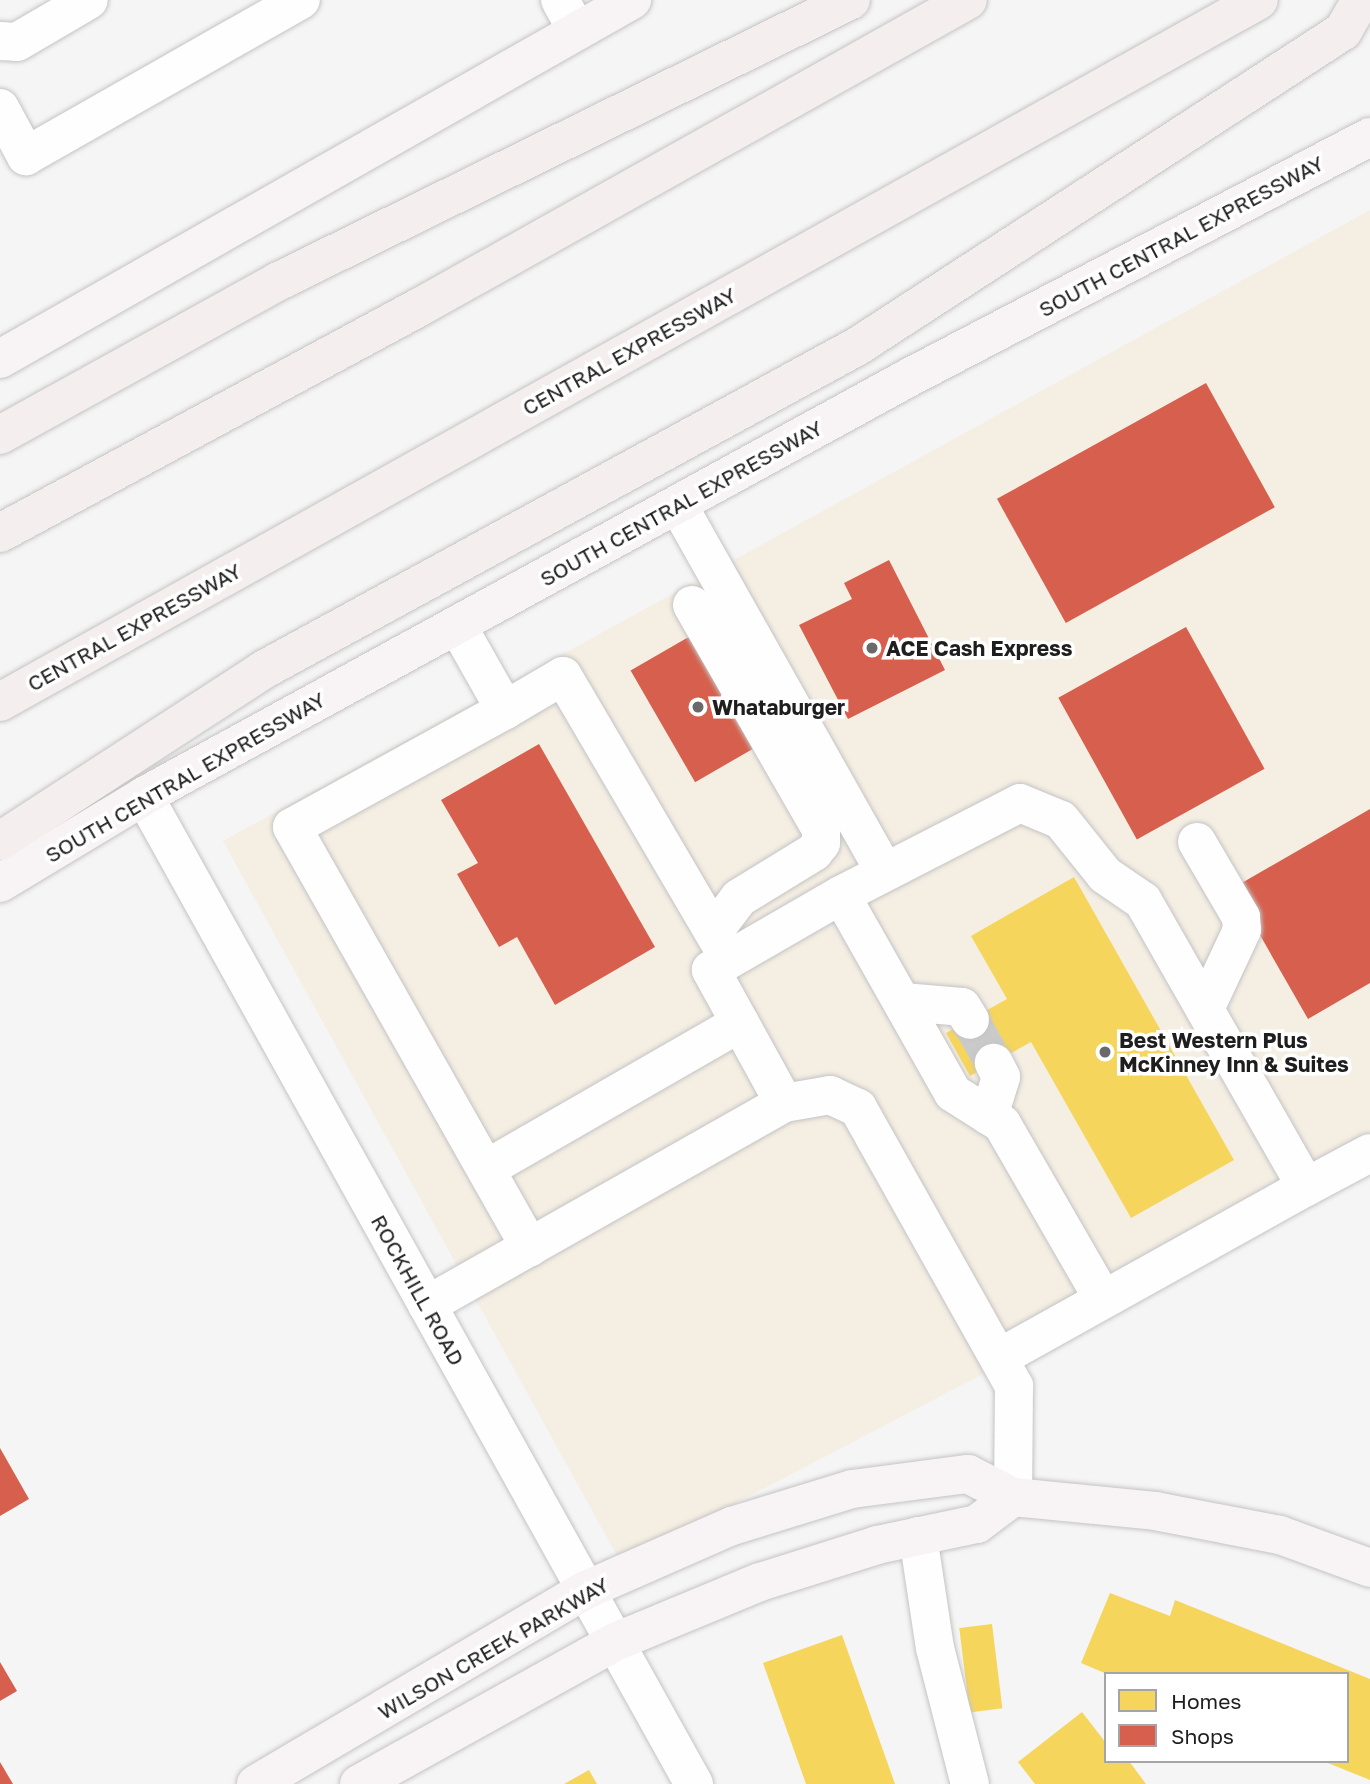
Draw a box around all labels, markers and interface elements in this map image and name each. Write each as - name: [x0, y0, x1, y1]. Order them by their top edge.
- street label: SOUTH CENTRAL EXPRESSWAY: [1034, 150, 1328, 322]
- street label: CENTRAL EXPRESSWAY: [518, 282, 740, 420]
- street label: SOUTH CENTRAL EXPRESSWAY: [536, 415, 826, 591]
- street label: CENTRAL EXPRESSWAY: [23, 558, 245, 696]
- place label: ACE Cash Express: [886, 635, 1073, 661]
- marker: ACE Cash Express: [864, 640, 880, 656]
- street label: SOUTH CENTRAL EXPRESSWAY: [41, 686, 329, 868]
- place label: Whataburger: [712, 694, 845, 720]
- marker: Whataburger: [690, 699, 706, 715]
- place label: Best Western Plus McKinney Inn & Suites: [1119, 1027, 1349, 1077]
- marker: Best Western Plus McKinney Inn & Suites: [1097, 1044, 1113, 1060]
- street label: ROCKHILL ROAD: [366, 1210, 470, 1370]
- street label: WILSON CREEK PARKWAY: [373, 1572, 613, 1724]
- legend: [1104, 1672, 1349, 1763]
- text: Homes: [1171, 1688, 1241, 1714]
- text: Shops: [1171, 1723, 1234, 1749]

